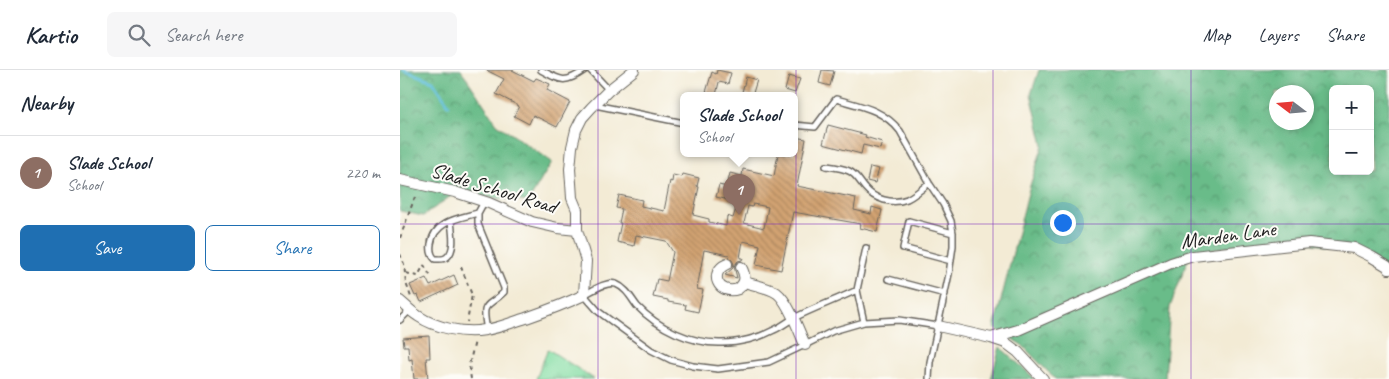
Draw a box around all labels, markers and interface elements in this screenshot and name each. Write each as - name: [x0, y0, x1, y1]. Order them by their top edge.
- search box: [107, 12, 457, 57]
- text: Kartio: [25, 20, 77, 50]
- icon: search: [125, 21, 153, 49]
- text: Search here: [165, 23, 242, 47]
- text: Map: [1203, 24, 1231, 46]
- text: Layers: [1259, 24, 1298, 46]
- text: Share: [1326, 24, 1364, 46]
- north arrow: [1269, 85, 1314, 130]
- map controls: [1329, 85, 1374, 175]
- button: +: [1329, 85, 1374, 130]
- text: Nearby: [20, 90, 73, 116]
- popup: [680, 92, 798, 157]
- text: Slade School: [697, 103, 781, 127]
- text: School: [697, 127, 732, 147]
- button: −: [1329, 130, 1374, 175]
- text: Slade School: [67, 151, 150, 175]
- street label: Slade School Road: [428, 157, 563, 220]
- text: 1: [32, 163, 40, 183]
- text: 220 m: [346, 163, 380, 183]
- pin: 1: [723, 174, 755, 215]
- text: School: [67, 175, 101, 195]
- your location: [1050, 210, 1076, 236]
- street label: Marden Lane: [1179, 215, 1279, 255]
- button: Save: [20, 225, 195, 271]
- button: Share: [205, 225, 380, 271]

